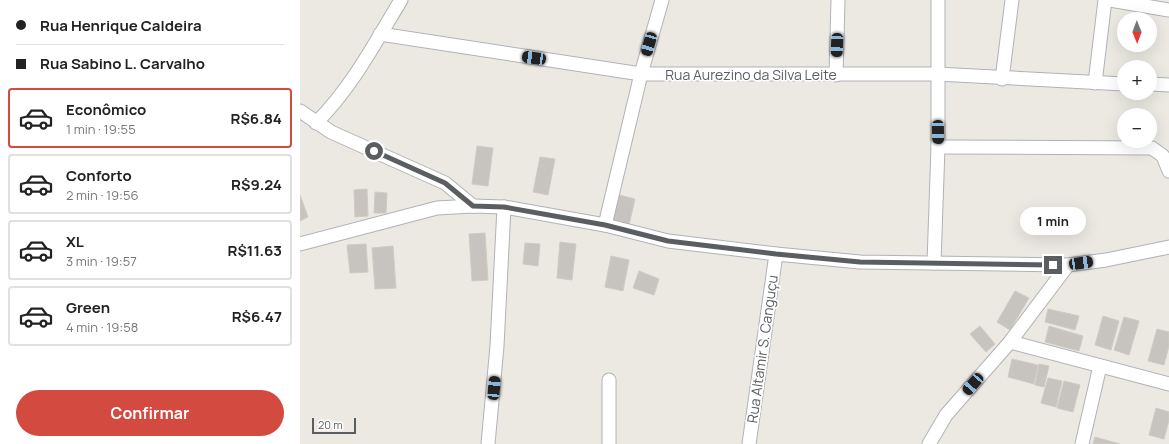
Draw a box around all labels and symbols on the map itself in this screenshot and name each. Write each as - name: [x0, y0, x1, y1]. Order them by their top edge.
- north arrow: [1117, 12, 1157, 52]
- car: [640, 31, 658, 57]
- car: [831, 33, 843, 57]
- car: [521, 50, 547, 66]
- street label: Rua Aurezino da Silva Leite: [665, 65, 837, 84]
- car: [932, 120, 944, 144]
- route start: [365, 142, 383, 160]
- callout: 1 min: [1020, 207, 1086, 235]
- car: [1068, 255, 1094, 271]
- route end: [1044, 256, 1062, 274]
- street label: Rua Altamir S. Canguçu: [742, 274, 782, 424]
- car: [961, 371, 985, 397]
- car: [487, 376, 501, 400]
- scale bar: [312, 416, 356, 435]

